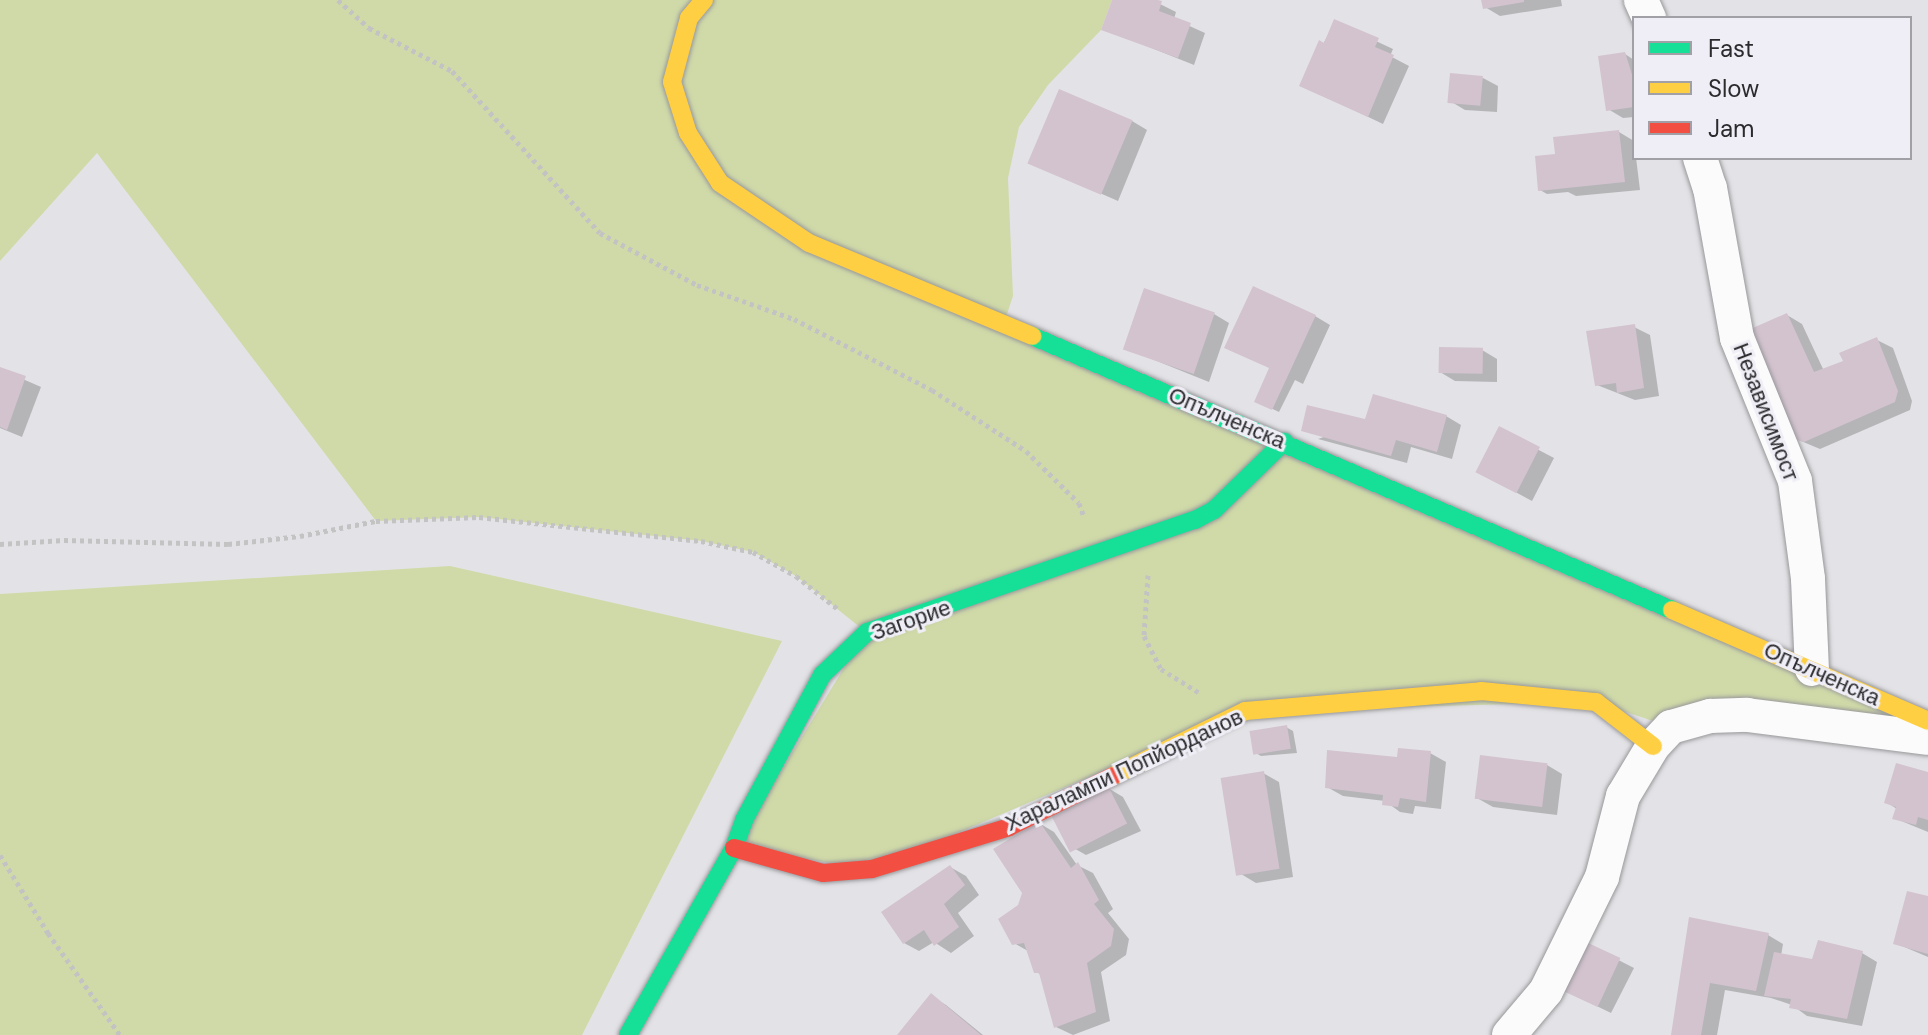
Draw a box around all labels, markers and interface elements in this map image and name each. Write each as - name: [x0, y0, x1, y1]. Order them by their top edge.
- legend: [1632, 16, 1912, 160]
- text: Fast: [1708, 33, 1754, 64]
- text: Slow: [1708, 73, 1759, 104]
- text: Jam: [1708, 113, 1754, 144]
- street label: Независимост: [1728, 339, 1804, 485]
- street label: Опълченска: [1165, 382, 1289, 454]
- street label: Загорие: [868, 594, 954, 646]
- street label: Опълченска: [1760, 637, 1884, 711]
- street label: Харалампи Попйорданов: [1001, 703, 1247, 837]

